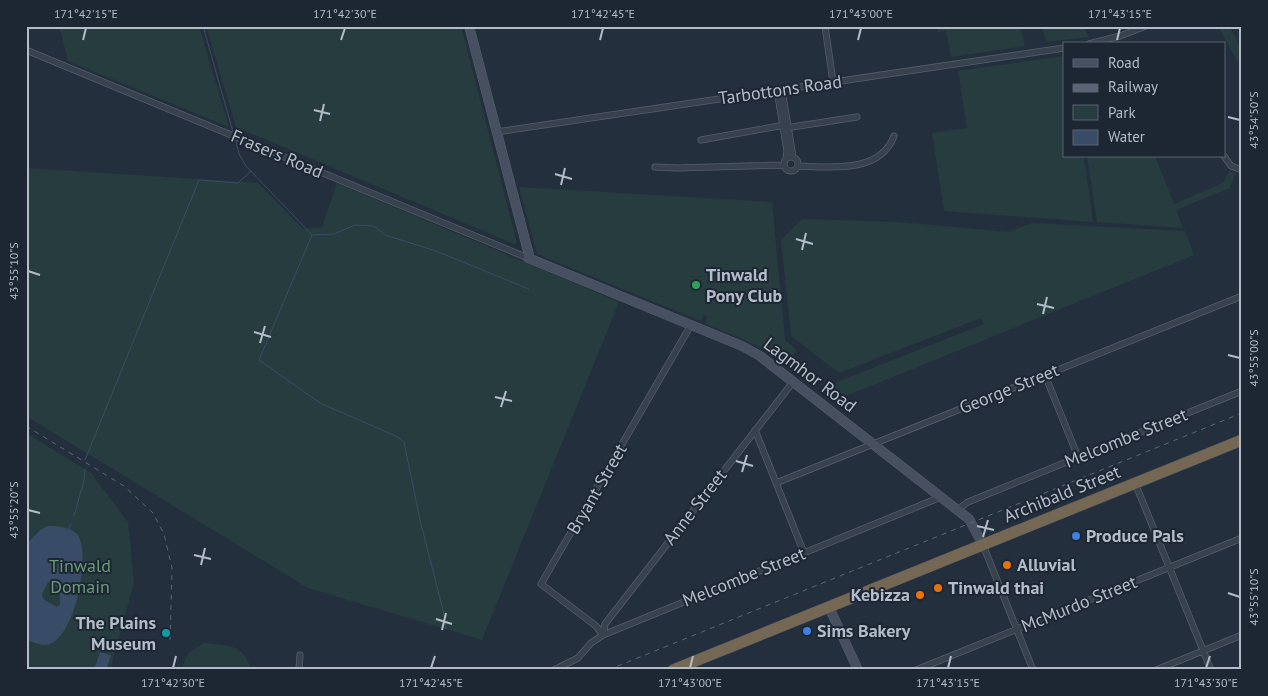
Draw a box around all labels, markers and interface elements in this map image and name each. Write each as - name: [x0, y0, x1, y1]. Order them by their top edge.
- text: 171°42'15"E: [54, 6, 118, 21]
- text: 171°42'30"E: [313, 6, 377, 21]
- text: 171°42'45"E: [571, 6, 635, 21]
- text: 171°43'00"E: [829, 6, 893, 21]
- text: 171°43'15"E: [1088, 6, 1152, 21]
- legend: [1063, 42, 1226, 158]
- text: Road: [1108, 53, 1140, 72]
- street label: Tarbottons Road: [717, 69, 843, 110]
- text: Railway: [1108, 77, 1158, 96]
- text: 43°54'50"S: [1246, 91, 1261, 149]
- text: Park: [1108, 103, 1136, 122]
- street label: Frasers Road: [228, 124, 327, 183]
- text: Water: [1108, 127, 1145, 146]
- text: 43°55'10"S: [6, 242, 21, 300]
- place label: Tinwald Pony Club: [706, 263, 782, 307]
- marker: Tinwald Pony Club: [690, 279, 702, 291]
- text: 43°55'00"S: [1246, 329, 1261, 387]
- street label: Lagmhor Road: [759, 332, 861, 417]
- street label: George Street: [956, 358, 1062, 419]
- street label: Melcombe Street: [1061, 402, 1191, 473]
- street label: Bryant Street: [561, 439, 632, 538]
- street label: Archibald Street: [1000, 460, 1124, 527]
- street label: Anne Street: [658, 464, 731, 549]
- text: 43°55'20"S: [6, 481, 21, 539]
- place label: Produce Pals: [1086, 524, 1184, 547]
- marker: Produce Pals: [1070, 530, 1082, 542]
- street label: Melcombe Street: [679, 541, 809, 612]
- place label: Alluvial: [1017, 553, 1077, 576]
- park label: Tinwald Domain: [49, 554, 111, 598]
- marker: Alluvial: [1001, 559, 1013, 571]
- text: 43°55'10"S: [1246, 568, 1261, 626]
- street label: McMurdo Street: [1018, 570, 1140, 637]
- place label: Tinwald thai: [948, 576, 1044, 599]
- marker: Tinwald thai: [932, 582, 944, 594]
- place label: Kebizza: [851, 583, 910, 606]
- marker: Kebizza: [914, 589, 926, 601]
- place label: The Plains Museum: [76, 611, 156, 655]
- place label: Sims Bakery: [817, 619, 911, 642]
- marker: Sims Bakery: [801, 625, 813, 637]
- marker: The Plains Museum: [160, 627, 172, 639]
- text: 171°42'30"E: [141, 675, 205, 690]
- text: 171°42'45"E: [399, 675, 463, 690]
- text: 171°43'00"E: [658, 675, 722, 690]
- text: 171°43'15"E: [916, 675, 980, 690]
- text: 171°43'30"E: [1174, 675, 1238, 690]

